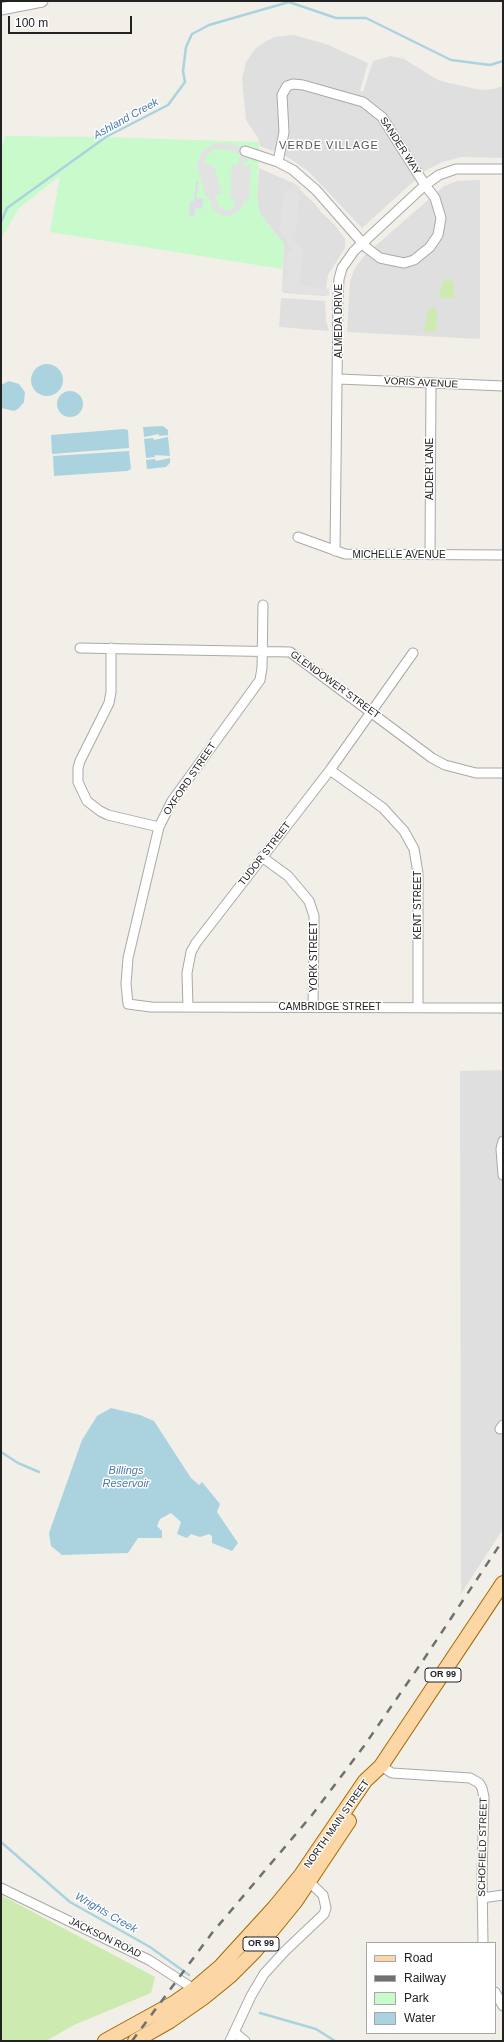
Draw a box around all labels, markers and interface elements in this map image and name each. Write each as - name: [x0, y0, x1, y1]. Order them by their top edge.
- scale bar: [10, 8, 134, 34]
- text: 100 m: [15, 16, 48, 30]
- water label: Ashland Creek: [91, 96, 161, 142]
- street label: SANDER WAY: [377, 115, 423, 177]
- district label: VERDE VILLAGE: [279, 139, 379, 153]
- street label: ALMEDA DRIVE: [333, 284, 345, 358]
- street label: VORIS AVENUE: [384, 375, 458, 391]
- street label: ALDER LANE: [424, 438, 436, 500]
- street label: MICHELLE AVENUE: [352, 549, 446, 561]
- street label: GLENDOWER STREET: [288, 648, 382, 722]
- street label: OXFORD STREET: [161, 740, 219, 818]
- street label: TUDOR STREET: [236, 820, 294, 888]
- street label: KENT STREET: [412, 871, 424, 939]
- street label: YORK STREET: [308, 922, 320, 992]
- street label: CAMBRIDGE STREET: [279, 1001, 381, 1013]
- water label: Billings Reservoir: [102, 1464, 150, 1490]
- road number: OR 99: [425, 1668, 461, 1682]
- street label: NORTH MAIN STREET: [302, 1777, 372, 1871]
- street label: SCHOFIELD STREET: [476, 1797, 490, 1897]
- water label: Wrights Creek: [73, 1890, 139, 1936]
- street label: JACKSON ROAD: [67, 1915, 143, 1961]
- road number: OR 99: [243, 1937, 279, 1951]
- legend: [366, 1942, 496, 2034]
- text: Road: [404, 1951, 433, 1965]
- text: Railway: [404, 1971, 446, 1985]
- text: Park: [404, 1991, 429, 2005]
- text: Water: [404, 2011, 436, 2025]

